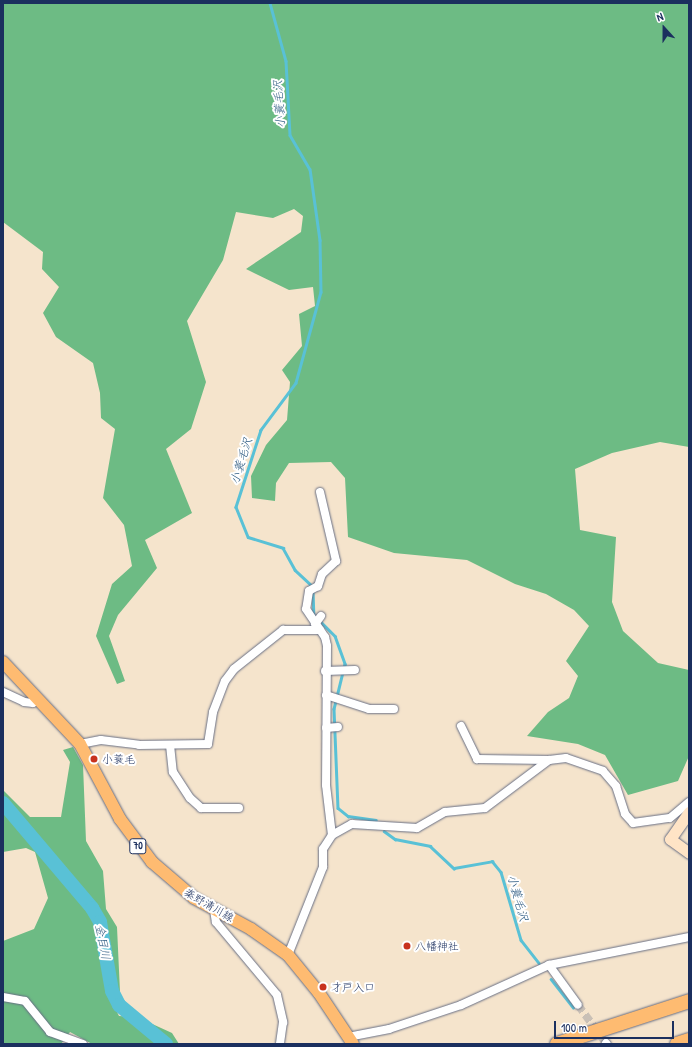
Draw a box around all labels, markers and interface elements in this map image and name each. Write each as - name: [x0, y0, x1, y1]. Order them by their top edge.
- north arrow: [644, 8, 684, 48]
- text: N: [654, 9, 665, 24]
- water label: 小蓑毛沢: [270, 80, 288, 128]
- water label: 小蓑毛沢: [227, 436, 255, 486]
- place label: 小蓑毛: [102, 752, 135, 766]
- marker: 小蓑毛: [89, 754, 99, 764]
- road number: 70: [129, 838, 147, 854]
- water label: 小蓑毛沢: [504, 873, 532, 923]
- street label: 秦野清川線: [182, 886, 236, 924]
- water label: 金目川: [92, 923, 114, 961]
- place label: 八幡神社: [415, 939, 459, 953]
- marker: 八幡神社: [402, 941, 412, 951]
- place label: 才戸入口: [331, 980, 375, 994]
- marker: 才戸入口: [318, 982, 328, 992]
- scale bar: [556, 1013, 676, 1039]
- text: 100 m: [561, 1019, 587, 1036]

